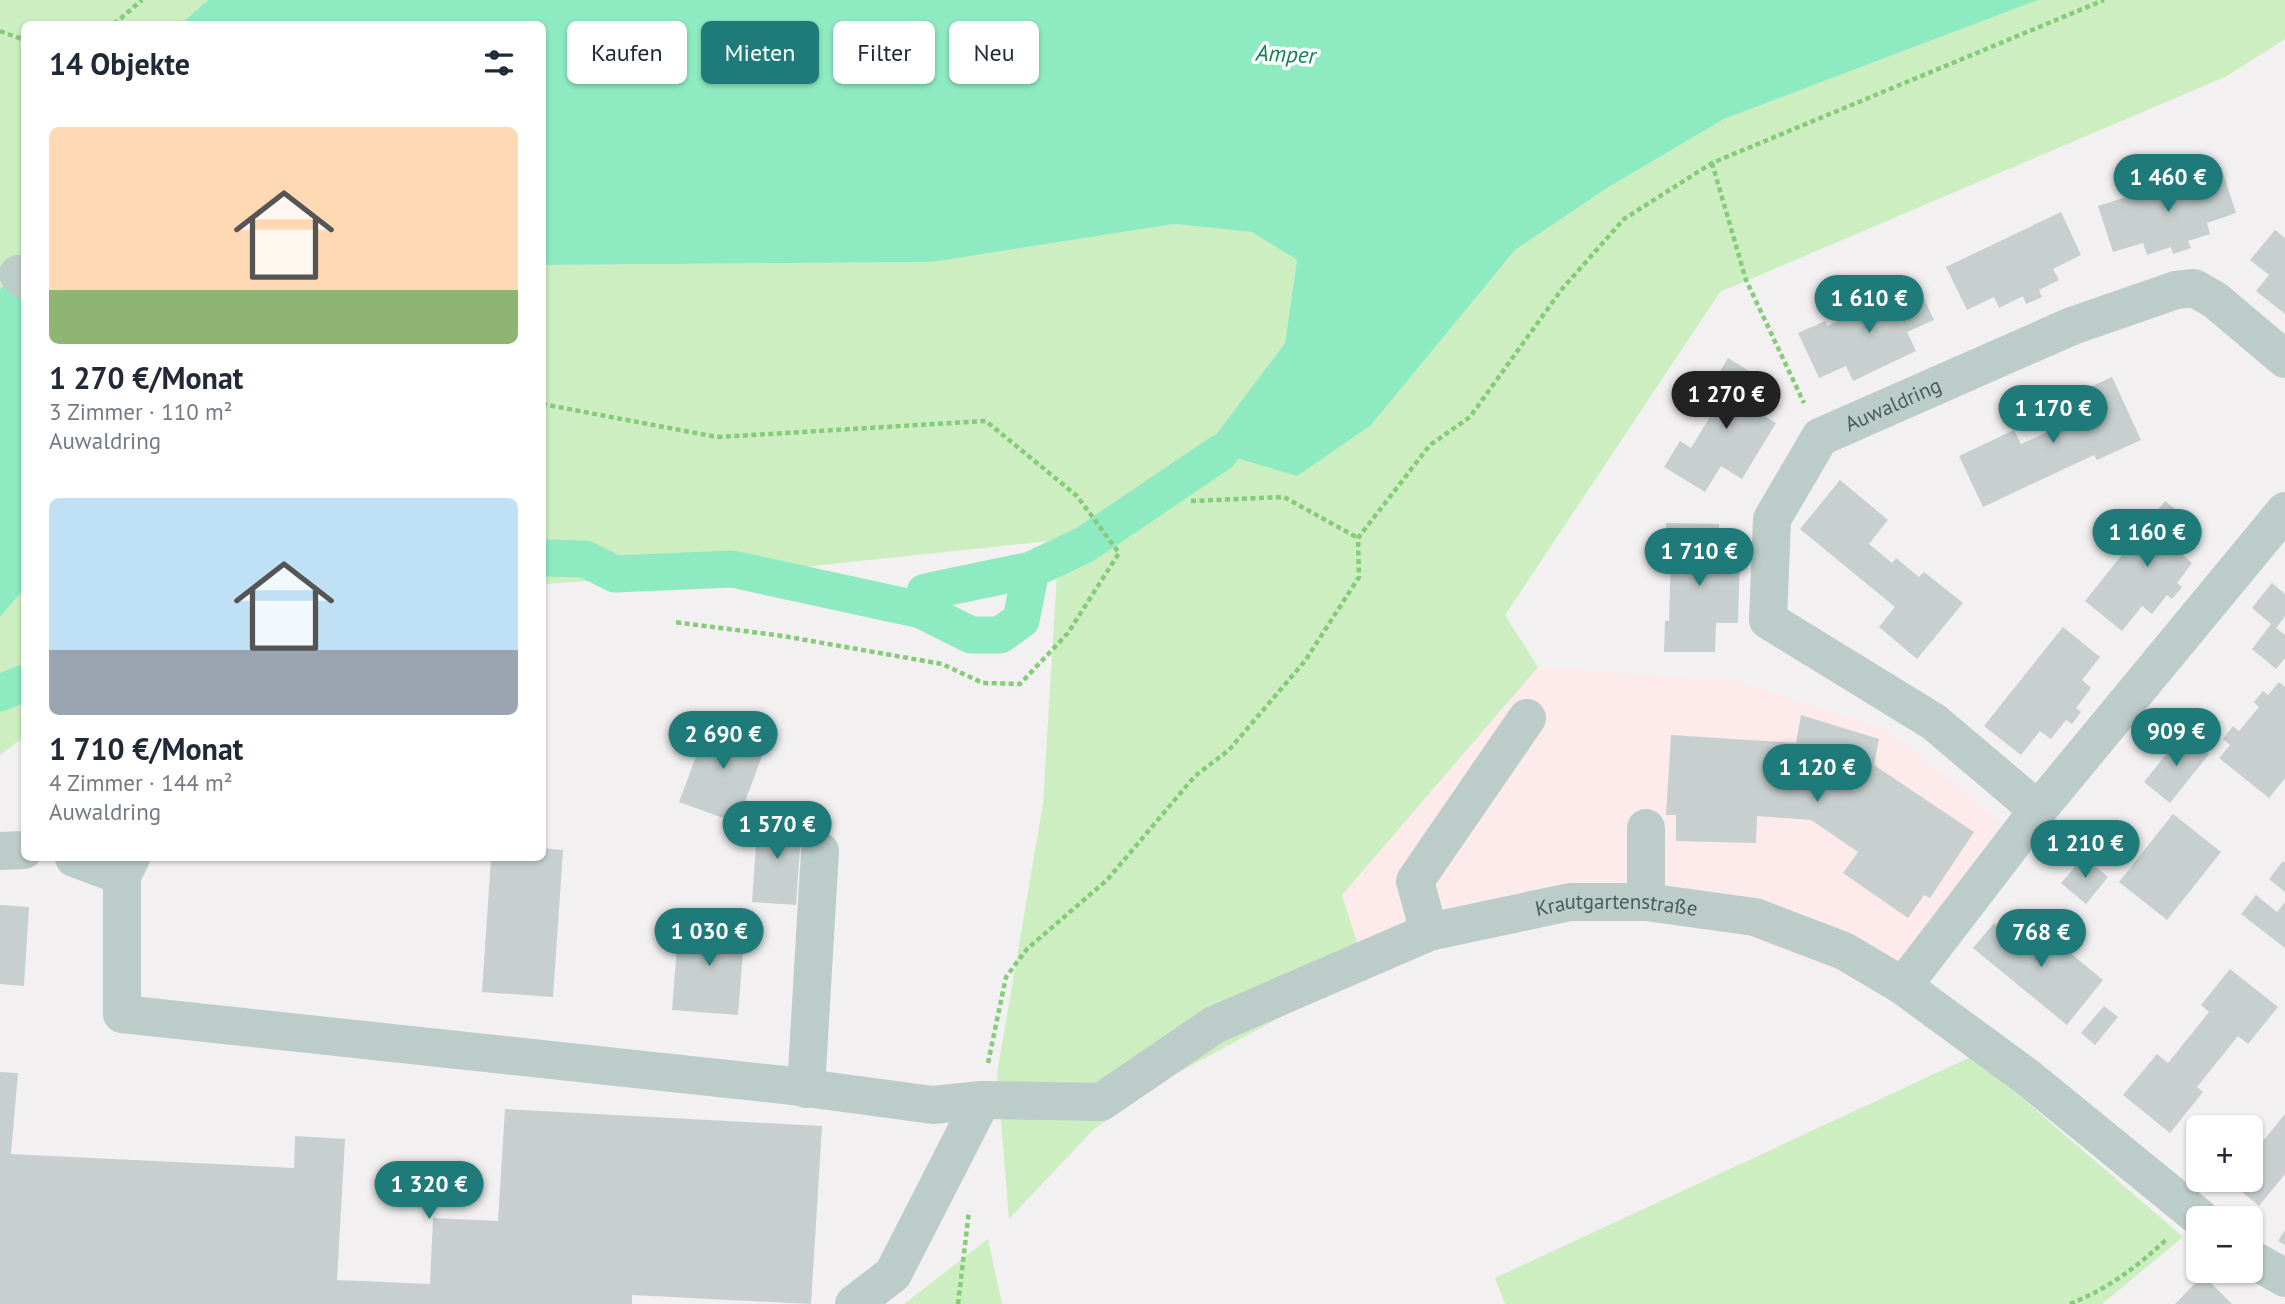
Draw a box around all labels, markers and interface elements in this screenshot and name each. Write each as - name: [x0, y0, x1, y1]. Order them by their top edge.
- chip: Kaufen: [567, 21, 687, 84]
- chip: Mieten: [701, 21, 819, 84]
- chip: Filter: [833, 21, 935, 84]
- chip: Neu: [949, 21, 1039, 84]
- water label: Amper: [1254, 37, 1318, 70]
- text: 14 Objekte: [49, 44, 190, 83]
- icon: filters: [480, 44, 518, 82]
- pin: 1 460 €: [2103, 154, 2233, 214]
- text: 1 460 €: [2130, 162, 2206, 191]
- icon: home: [221, 172, 347, 298]
- pin: 1 610 €: [1804, 276, 1934, 335]
- text: 1 610 €: [1831, 283, 1907, 312]
- text: 1 270 €/Monat: [49, 358, 243, 397]
- street label: Auwaldring: [1841, 371, 1945, 437]
- pin: 1 270 €: [1661, 372, 1791, 431]
- text: 1 270 €: [1688, 379, 1764, 408]
- pin: 1 170 €: [1988, 386, 2118, 445]
- text: 1 170 €: [2015, 393, 2091, 422]
- text: 3 Zimmer · 110 m²: [49, 397, 233, 426]
- text: Auwaldring: [49, 426, 161, 455]
- pin: 1 160 €: [2082, 510, 2212, 569]
- text: 1 160 €: [2109, 517, 2185, 546]
- pin: 1 710 €: [1634, 528, 1764, 588]
- text: 1 710 €: [1661, 536, 1737, 565]
- icon: home: [221, 543, 347, 669]
- pin: 909 €: [2127, 708, 2225, 768]
- pin: 2 690 €: [658, 712, 788, 771]
- text: 909 €: [2147, 716, 2205, 745]
- text: 2 690 €: [685, 719, 761, 748]
- text: 1 710 €/Monat: [49, 729, 243, 768]
- pin: 1 120 €: [1752, 744, 1882, 804]
- text: 1 120 €: [1779, 752, 1855, 781]
- text: 4 Zimmer · 144 m²: [49, 768, 233, 797]
- text: Auwaldring: [49, 797, 161, 826]
- pin: 1 570 €: [712, 802, 842, 861]
- text: 1 570 €: [739, 809, 815, 838]
- pin: 1 210 €: [2020, 820, 2150, 880]
- text: 1 210 €: [2047, 828, 2123, 857]
- street label: Krautgartenstraße: [1533, 888, 1699, 922]
- pin: 1 030 €: [644, 908, 774, 968]
- pin: 768 €: [1992, 909, 2090, 969]
- text: 1 030 €: [671, 916, 747, 945]
- text: 768 €: [2012, 917, 2070, 946]
- map controls: [2186, 1115, 2263, 1283]
- button: +: [2186, 1115, 2263, 1192]
- pin: 1 320 €: [364, 1162, 494, 1221]
- text: 1 320 €: [391, 1169, 467, 1198]
- button: −: [2186, 1206, 2263, 1283]

